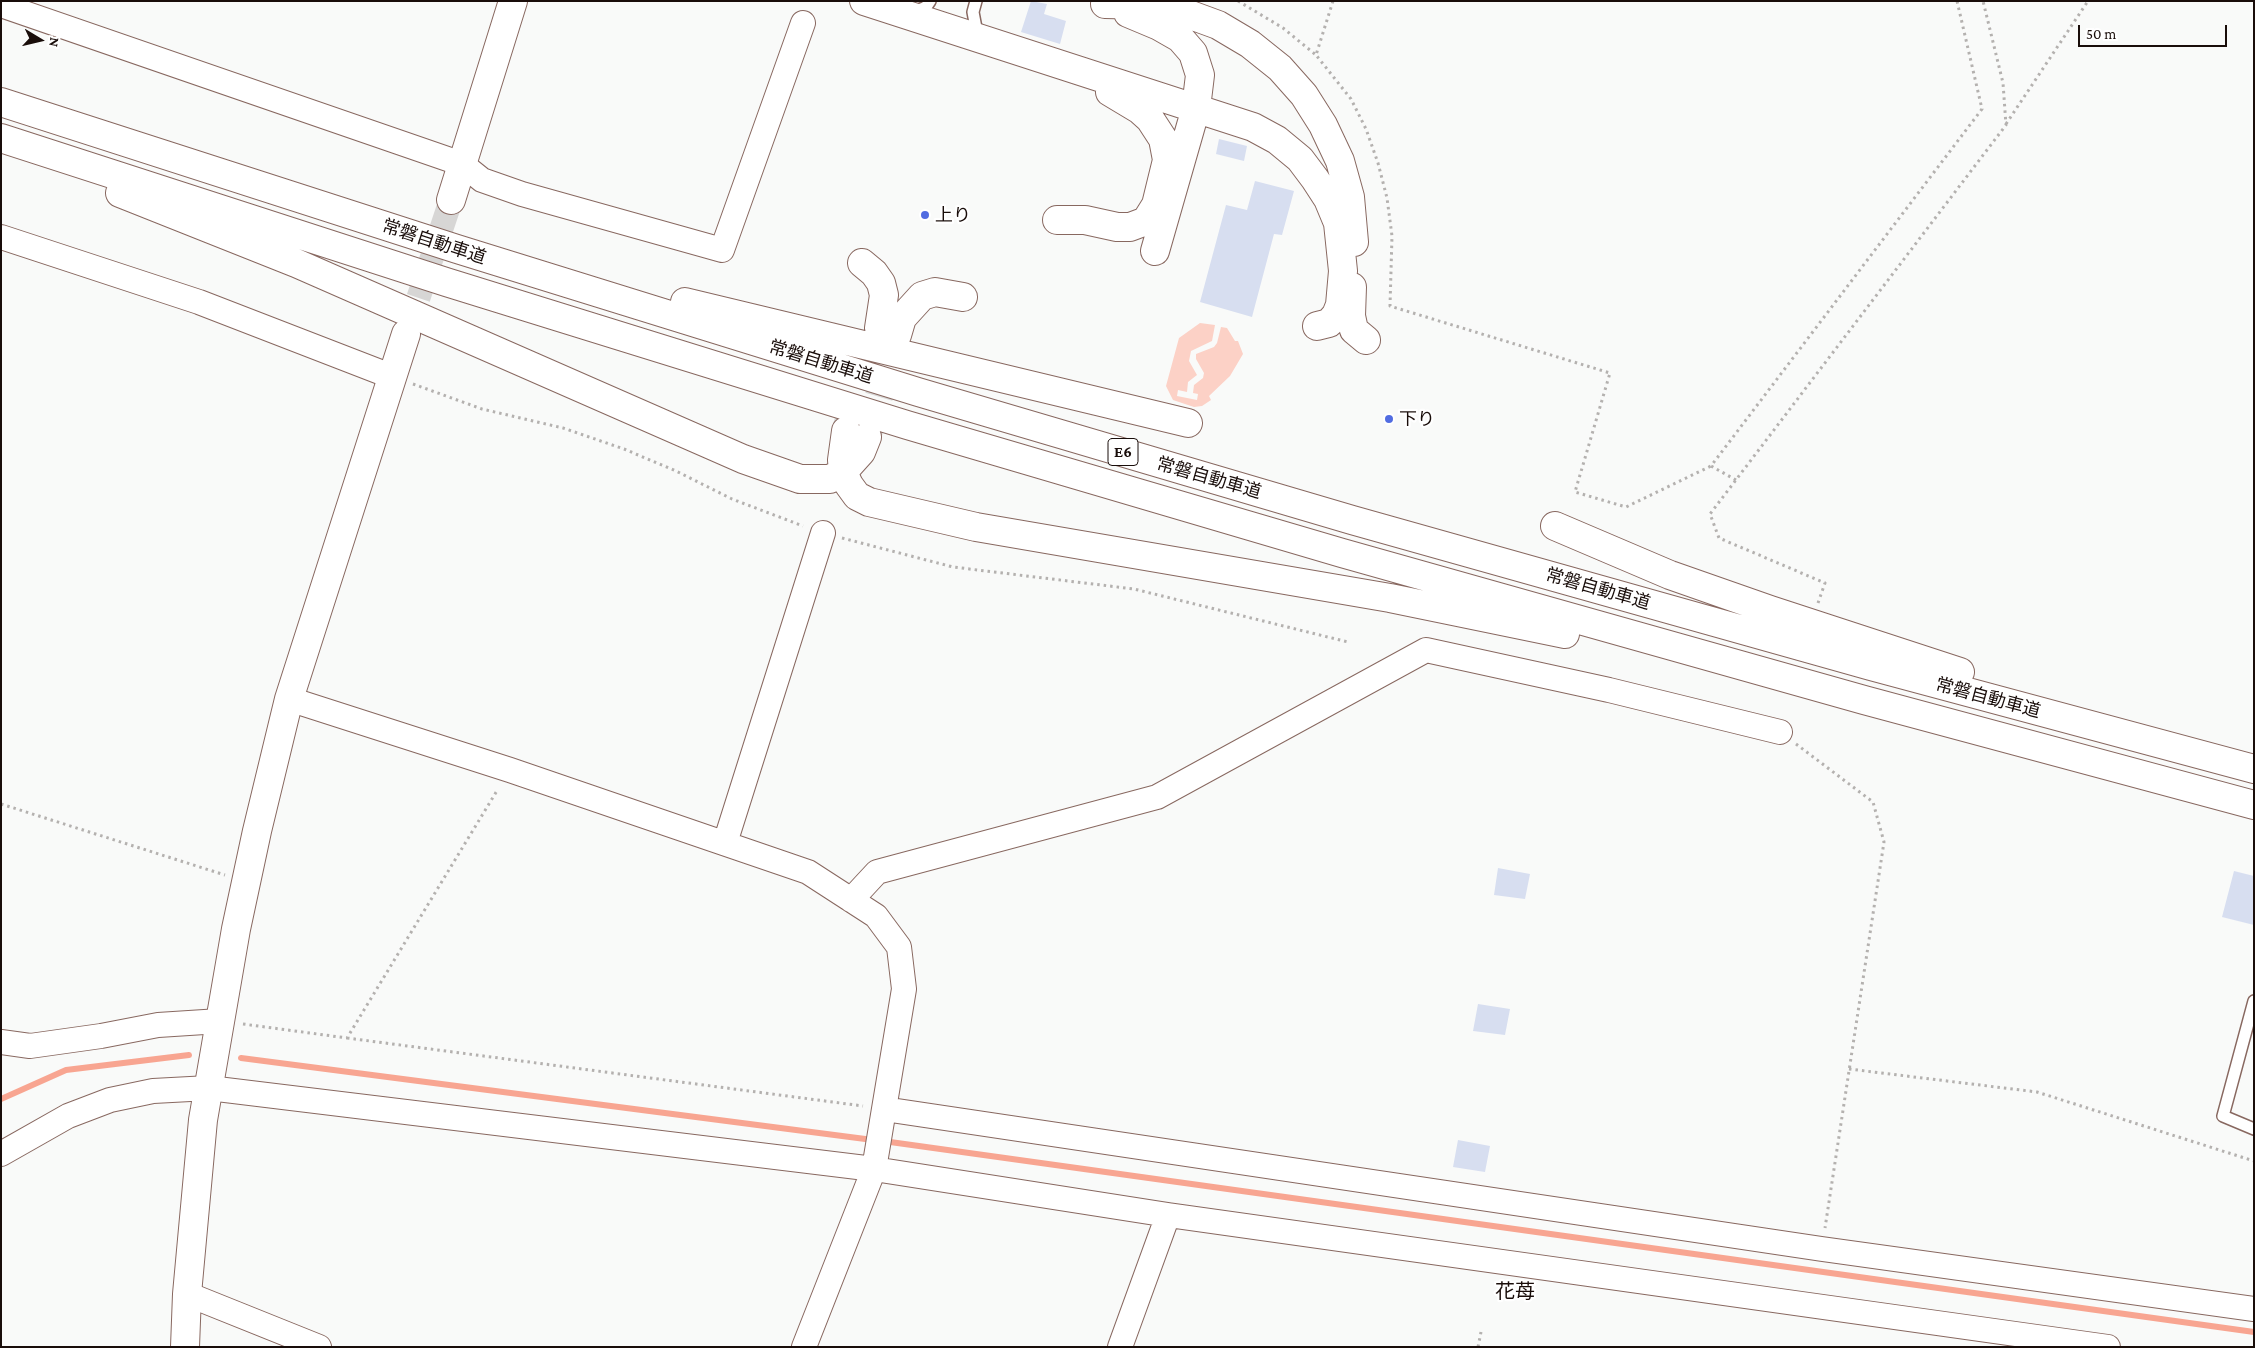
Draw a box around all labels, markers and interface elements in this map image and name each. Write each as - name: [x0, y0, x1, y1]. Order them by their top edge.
- north arrow: [15, 15, 65, 65]
- scale bar: [2080, 15, 2229, 47]
- text: 50 m: [2086, 26, 2116, 42]
- text: N: [46, 36, 63, 48]
- place label: 上り: [935, 204, 971, 226]
- marker: 上り: [919, 209, 931, 221]
- street label: 常磐自動車道: [379, 215, 489, 269]
- street label: 常磐自動車道: [766, 336, 876, 388]
- place label: 下り: [1399, 408, 1435, 430]
- marker: 下り: [1383, 413, 1395, 425]
- road number: E6: [1108, 438, 1138, 466]
- street label: 常磐自動車道: [1154, 453, 1264, 503]
- street label: 常磐自動車道: [1543, 564, 1653, 614]
- street label: 常磐自動車道: [1933, 674, 2043, 722]
- district label: 花苺: [1495, 1280, 1535, 1304]

